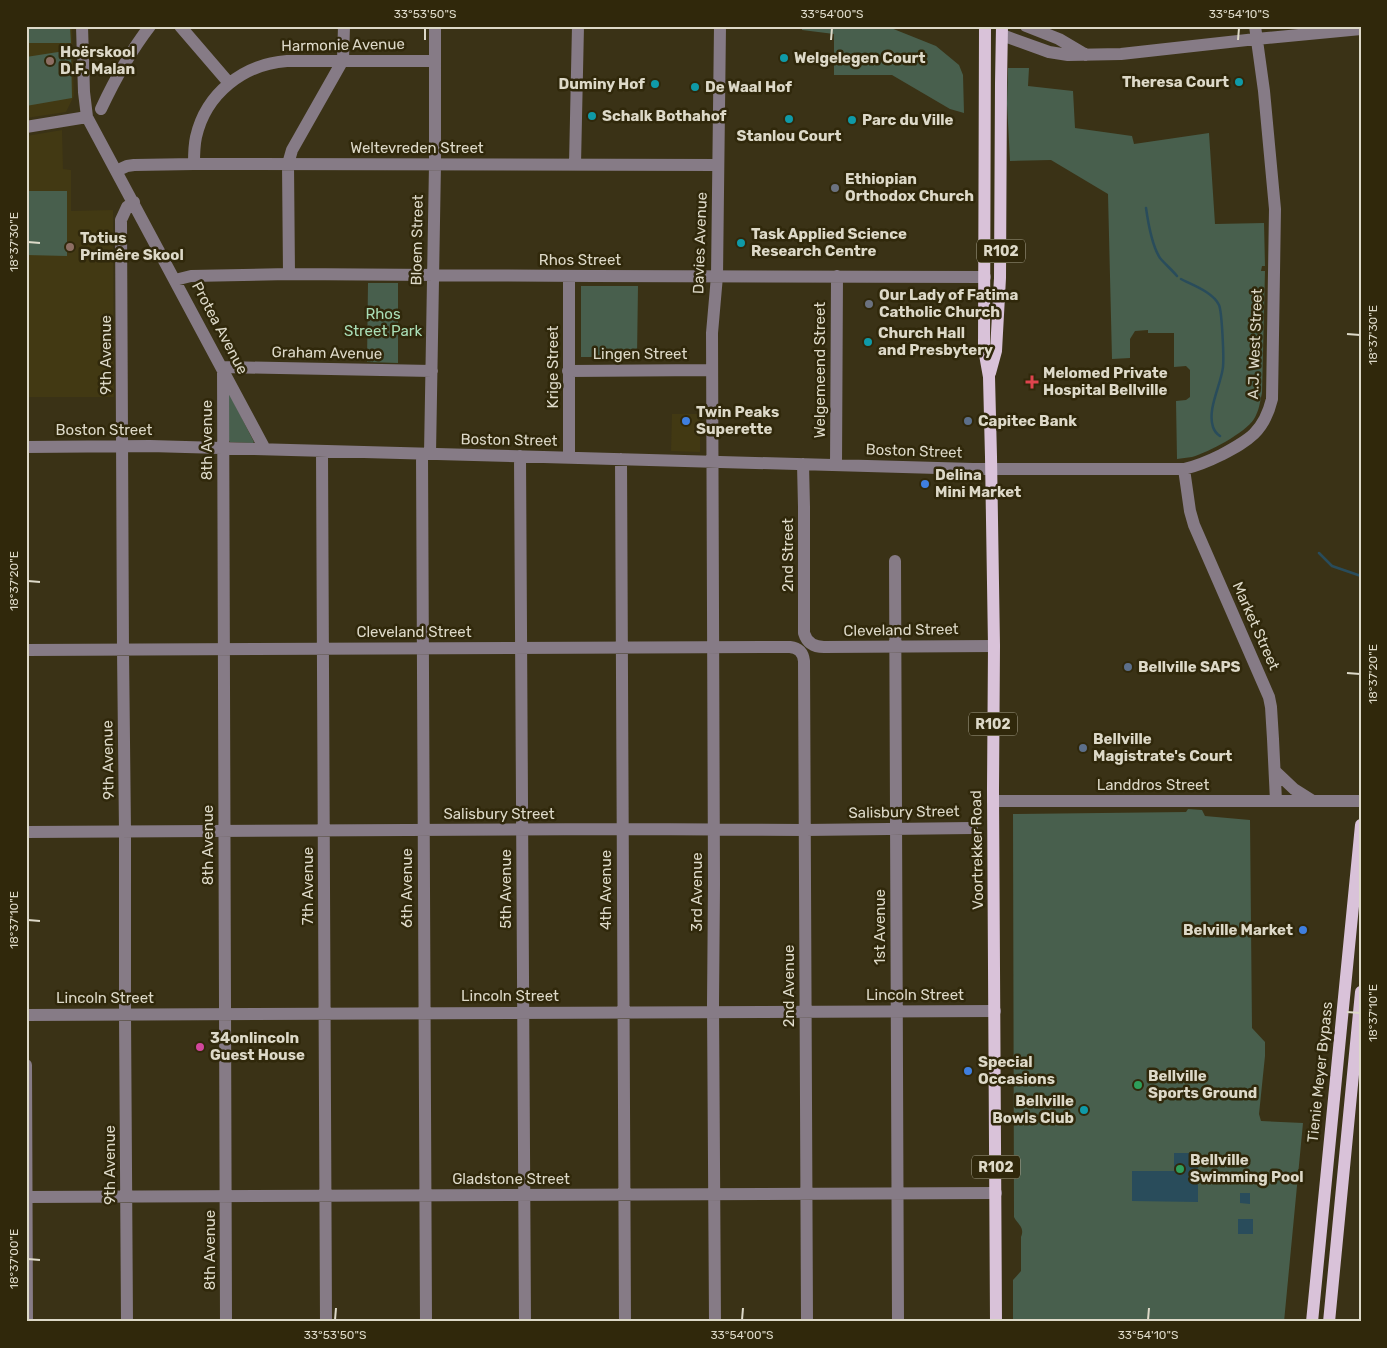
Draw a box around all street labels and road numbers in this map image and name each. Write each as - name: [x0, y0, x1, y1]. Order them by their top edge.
- street label: Harmonie Avenue: [281, 35, 405, 55]
- street label: Weltevreden Street: [350, 139, 484, 157]
- street label: Davies Avenue: [689, 192, 711, 294]
- street label: Bloem Street: [407, 194, 427, 286]
- road number: R102: [977, 240, 1025, 262]
- street label: Rhos Street: [539, 251, 621, 269]
- street label: Protea Avenue: [188, 279, 252, 377]
- street label: A.J. West Street: [1244, 288, 1266, 400]
- street label: Welgemeend Street: [811, 302, 829, 438]
- street label: 9th Avenue: [97, 315, 115, 395]
- street label: Krige Street: [544, 325, 562, 408]
- street label: Graham Avenue: [272, 343, 382, 363]
- street label: Lingen Street: [593, 345, 687, 363]
- street label: 8th Avenue: [198, 400, 216, 480]
- street label: Boston Street: [56, 421, 153, 439]
- street label: Boston Street: [460, 430, 558, 450]
- street label: Boston Street: [865, 440, 963, 462]
- street label: 2nd Street: [779, 518, 797, 592]
- street label: Market Street: [1229, 579, 1283, 673]
- street label: Cleveland Street: [843, 620, 959, 640]
- street label: Cleveland Street: [356, 623, 472, 641]
- road number: R102: [969, 712, 1017, 736]
- street label: 9th Avenue: [98, 720, 118, 800]
- street label: Landdros Street: [1097, 776, 1209, 794]
- street label: Voortrekker Road: [967, 790, 987, 910]
- street label: Salisbury Street: [848, 802, 960, 822]
- street label: 8th Avenue: [199, 805, 217, 885]
- street label: Salisbury Street: [443, 805, 555, 823]
- street label: 7th Avenue: [299, 847, 317, 925]
- street label: 6th Avenue: [398, 848, 416, 928]
- street label: 5th Avenue: [497, 849, 515, 929]
- street label: 4th Avenue: [597, 850, 615, 930]
- street label: 3rd Avenue: [688, 852, 706, 932]
- street label: 1st Avenue: [871, 889, 889, 965]
- street label: 2nd Avenue: [780, 945, 798, 1027]
- street label: Lincoln Street: [866, 986, 964, 1004]
- street label: Lincoln Street: [461, 987, 559, 1005]
- street label: Lincoln Street: [56, 989, 154, 1007]
- street label: Tienie Meyer Bypass: [1304, 1000, 1336, 1143]
- street label: 9th Avenue: [101, 1125, 119, 1205]
- road number: R102: [972, 1156, 1020, 1178]
- street label: Gladstone Street: [452, 1170, 570, 1188]
- street label: 8th Avenue: [201, 1210, 219, 1290]

